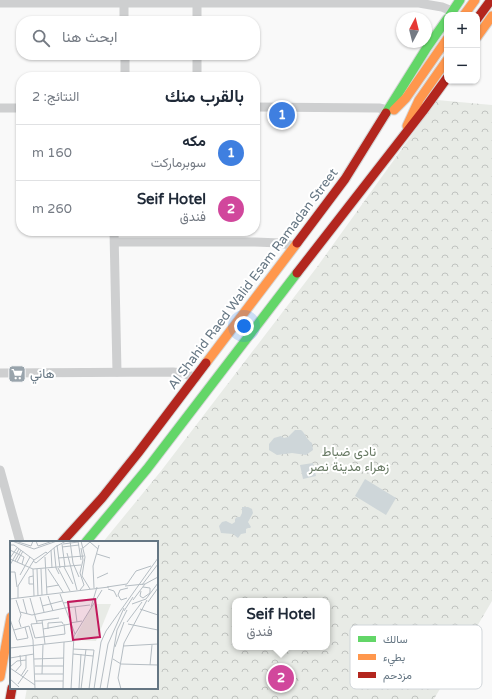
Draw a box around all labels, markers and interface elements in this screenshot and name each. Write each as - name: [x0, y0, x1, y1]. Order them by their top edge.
- north arrow: [396, 12, 432, 48]
- map controls: [444, 12, 480, 84]
- button: +: [444, 12, 480, 48]
- search box: [16, 16, 260, 60]
- icon: search: [30, 27, 52, 49]
- text: ابحث هنا: [62, 28, 117, 46]
- button: −: [444, 48, 480, 84]
- text: بالقرب منك: [165, 86, 244, 107]
- text: النتائج: 2: [32, 89, 79, 105]
- pin: 1: [269, 100, 295, 130]
- text: مكه: [182, 132, 206, 150]
- text: 160 m: [32, 145, 72, 161]
- text: 1: [227, 145, 235, 161]
- text: سوبرماركت: [151, 155, 206, 171]
- street label: Al Shahid Raed Walid Esam Ramadan Street: [165, 165, 341, 393]
- text: Seif Hotel: [137, 190, 206, 208]
- text: 260 m: [32, 201, 72, 217]
- text: 2: [227, 201, 235, 217]
- text: فندق: [180, 209, 206, 225]
- your location: [234, 316, 254, 336]
- supermarket icon: هاني: [7, 364, 27, 384]
- place label: هاني: [30, 366, 55, 384]
- park label: نادى ضباط زهراء مدينة نصر: [308, 444, 389, 475]
- inset map: [10, 541, 158, 689]
- popup: [232, 598, 330, 650]
- text: Seif Hotel: [246, 605, 316, 623]
- text: فندق: [246, 624, 273, 640]
- legend: [350, 625, 482, 689]
- text: سالك: [383, 633, 408, 646]
- text: بطيء: [383, 651, 405, 667]
- pin: 2: [268, 663, 294, 693]
- text: مزدحم: [383, 669, 412, 683]

